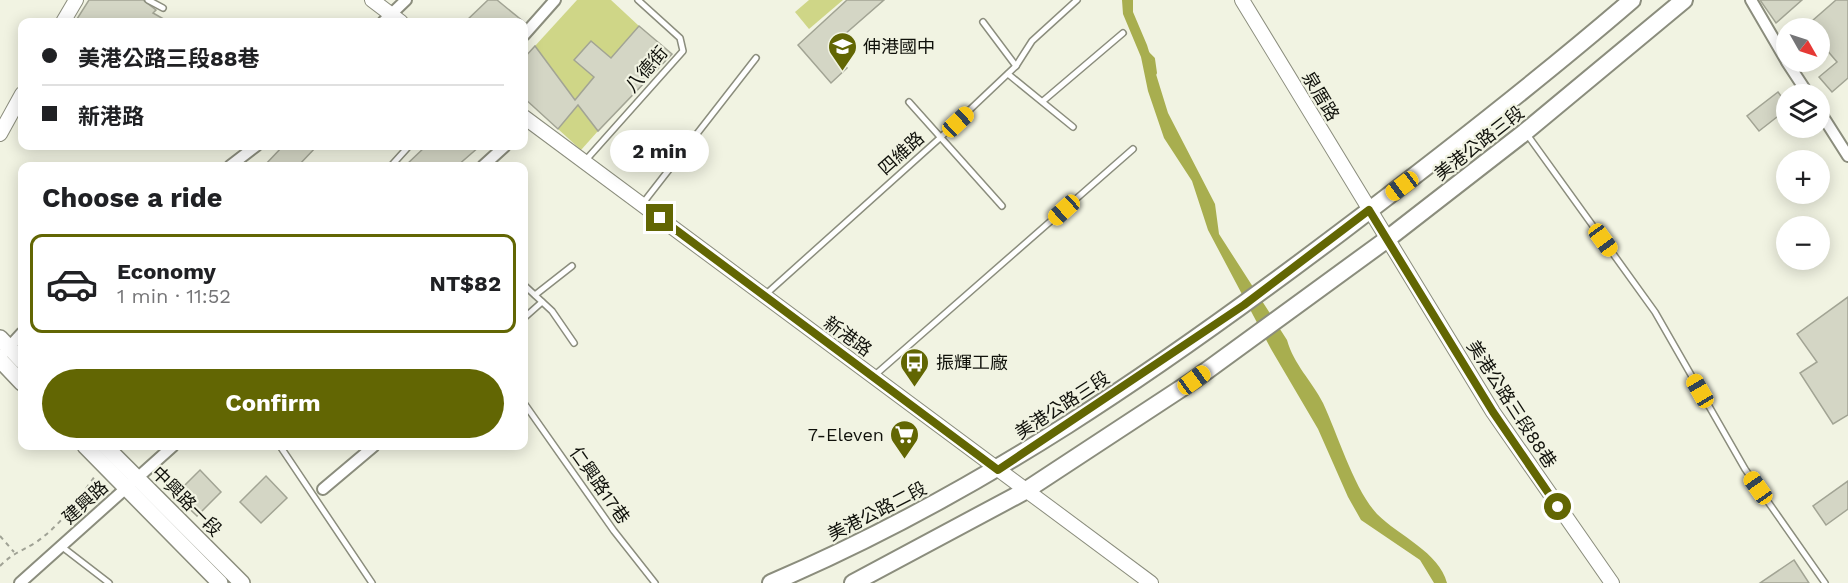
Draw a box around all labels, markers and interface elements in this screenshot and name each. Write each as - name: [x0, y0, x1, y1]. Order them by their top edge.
- north arrow: [1776, 18, 1830, 72]
- map controls: [1776, 18, 1830, 270]
- school or university icon: 伸港國中: [826, 30, 858, 72]
- place label: 伸港國中: [863, 36, 935, 57]
- street label: 八德街: [620, 42, 672, 96]
- text: 美港公路三段88巷: [78, 46, 260, 71]
- street label: 泉厝路: [1298, 67, 1344, 125]
- button: layers: [1776, 84, 1830, 138]
- street label: 美港公路三段: [1430, 101, 1528, 185]
- car: [939, 103, 977, 141]
- text: 新港路: [78, 104, 144, 129]
- street label: 四維路: [874, 127, 928, 179]
- callout: 2 min: [610, 131, 710, 173]
- text: 2 min: [632, 139, 687, 163]
- button: +: [1776, 150, 1830, 204]
- car: [1382, 168, 1422, 204]
- text: Choose a ride: [42, 182, 222, 214]
- car: [1045, 191, 1083, 229]
- route end: [646, 204, 673, 231]
- button: −: [1776, 216, 1830, 270]
- car: [1585, 220, 1621, 260]
- icon: car: [45, 257, 99, 311]
- text: Economy: [117, 259, 216, 284]
- text: NT$82: [430, 271, 501, 296]
- text: 1 min · 11:52: [117, 284, 231, 308]
- street label: 新港路: [820, 312, 876, 360]
- street label: 美港公路三段88巷: [1463, 336, 1561, 472]
- bus stop icon: 振輝工廠: [899, 346, 931, 388]
- place label: 振輝工廠: [936, 352, 1008, 373]
- car: [1174, 362, 1214, 398]
- street label: 美港公路三段: [1011, 367, 1113, 443]
- button: Confirm: [42, 369, 504, 438]
- car: [1683, 371, 1717, 411]
- supermarket icon: 7-Eleven: [889, 418, 921, 460]
- place label: 7-Eleven: [808, 424, 884, 445]
- street label: 仁興路17巷: [566, 442, 634, 528]
- street label: 中興路一段: [148, 462, 226, 540]
- car: [1740, 468, 1776, 508]
- street label: 建興路: [58, 476, 112, 528]
- street label: 美港公路二段: [824, 477, 930, 545]
- route start: [1544, 493, 1571, 520]

